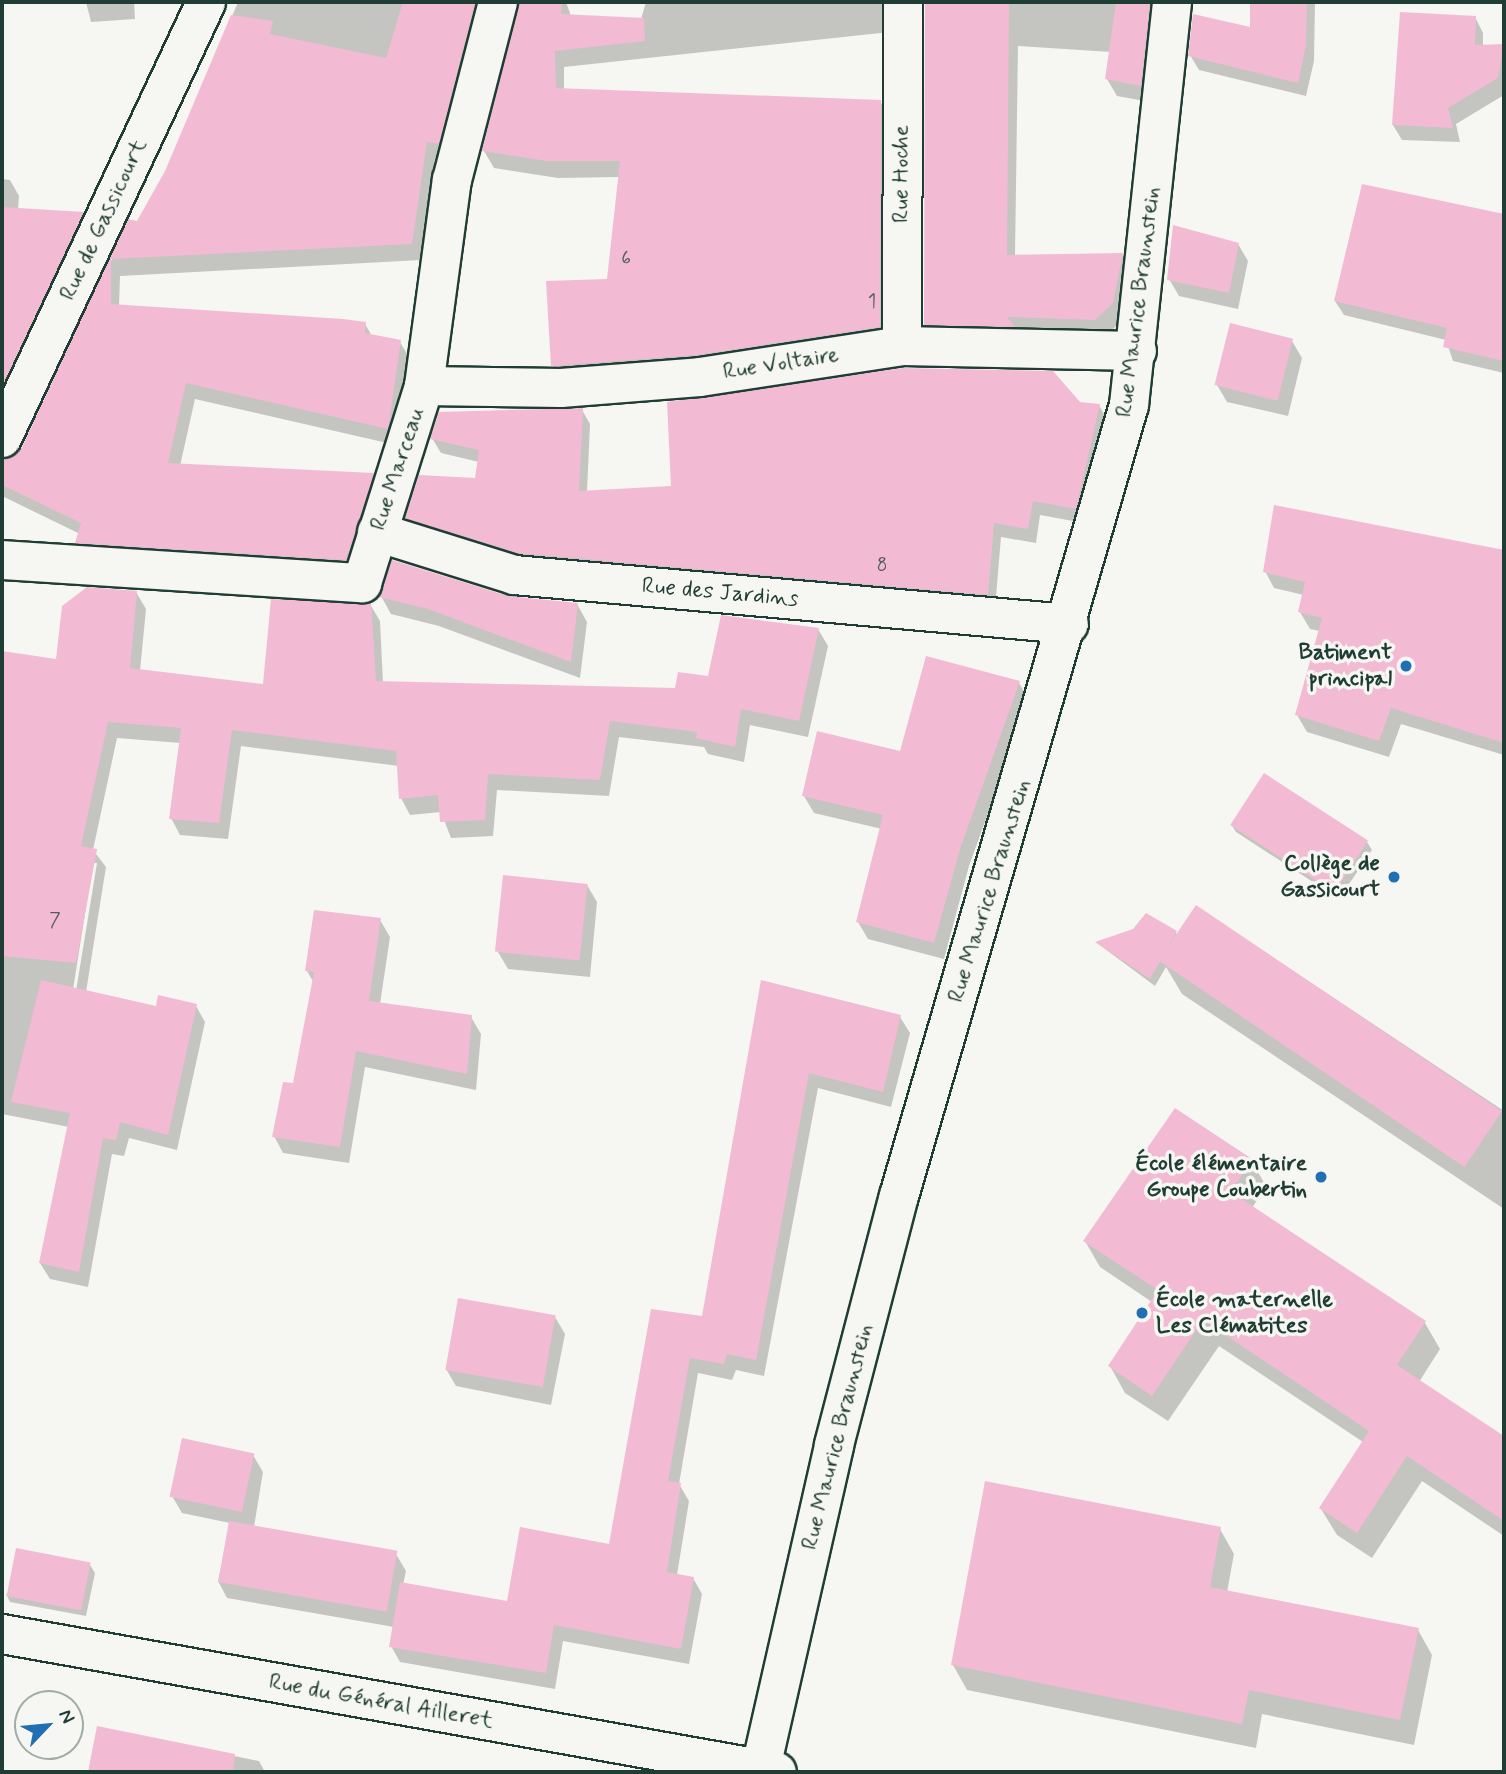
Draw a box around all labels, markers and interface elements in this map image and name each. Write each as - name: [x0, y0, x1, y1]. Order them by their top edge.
- street label: Rue Hoche: [888, 124, 916, 224]
- street label: Rue de Gassicourt: [56, 138, 152, 302]
- street label: Rue Maurice Braunstein: [1111, 187, 1167, 417]
- house number: 6: [621, 248, 631, 270]
- house number: 1: [868, 291, 876, 313]
- street label: Rue Voltaire: [721, 341, 841, 387]
- street label: Rue Marceau: [365, 405, 431, 533]
- house number: 8: [877, 555, 887, 577]
- street label: Rue des Jardins: [643, 573, 797, 613]
- place label: Batiment principal: [1298, 639, 1392, 693]
- marker: Batiment principal: [1398, 658, 1414, 674]
- street label: Rue Maurice Braunstein: [943, 778, 1037, 1004]
- place label: Collège de Gassicourt: [1280, 850, 1380, 904]
- marker: Collège de Gassicourt: [1386, 869, 1402, 885]
- house number: 7: [49, 910, 61, 932]
- place label: École élémentaire Groupe Coubertin: [1135, 1150, 1307, 1204]
- marker: École élémentaire Groupe Coubertin: [1313, 1169, 1329, 1185]
- place label: École maternelle Les Clématites: [1156, 1286, 1314, 1340]
- marker: École maternelle Les Clématites: [1134, 1305, 1150, 1321]
- street label: Rue Maurice Braunstein: [797, 1323, 879, 1551]
- street label: Rue du Général Ailleret: [268, 1669, 494, 1735]
- north arrow: [14, 1690, 84, 1760]
- text: N: [53, 1705, 81, 1728]

